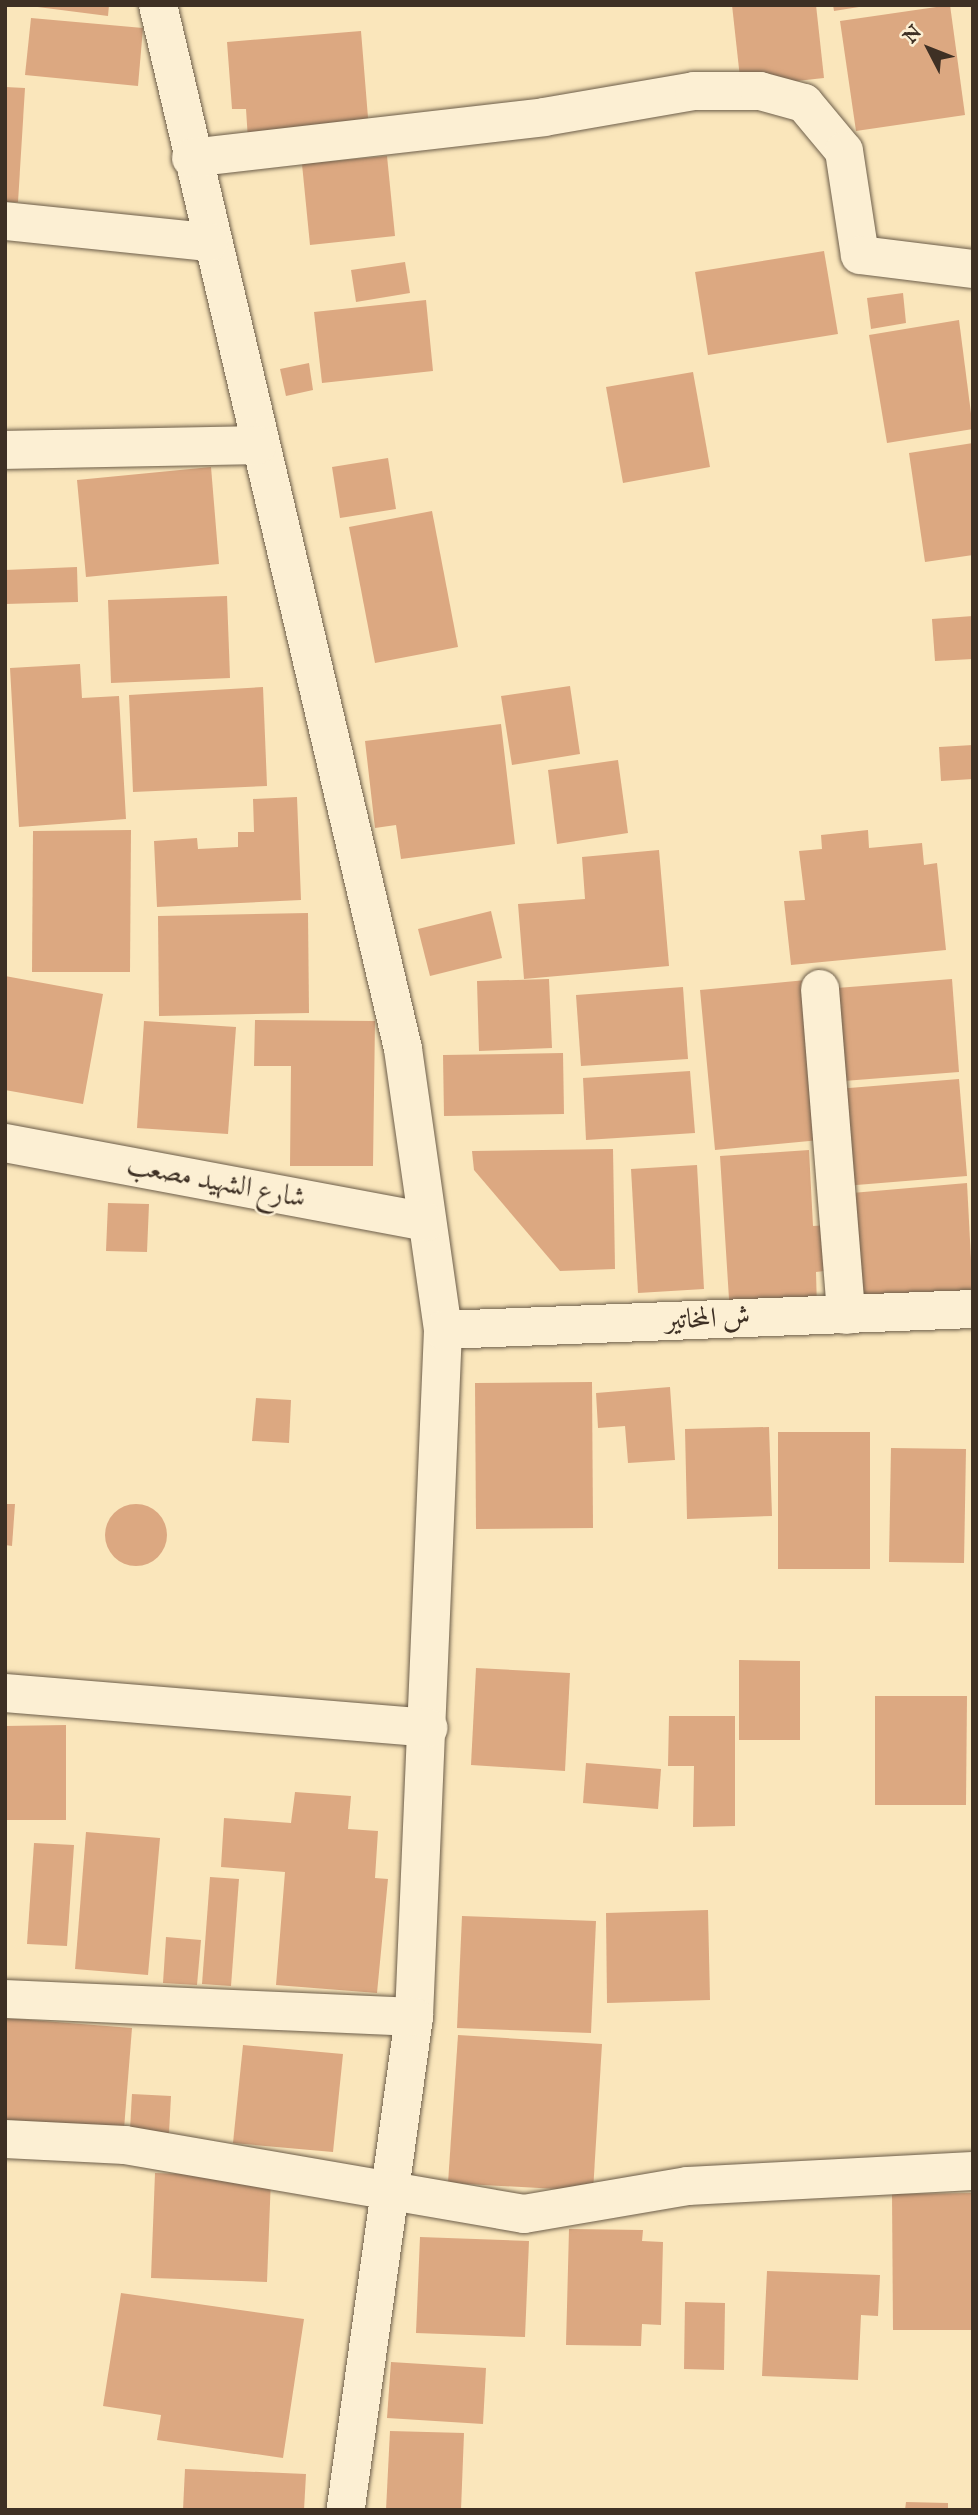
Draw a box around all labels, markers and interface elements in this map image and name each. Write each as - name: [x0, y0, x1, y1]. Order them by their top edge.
- north arrow: [894, 14, 964, 84]
- text: N: [899, 21, 928, 49]
- street label: شارع الشهيد مصعب: [124, 1149, 308, 1217]
- street label: ش المخاتير: [665, 1302, 751, 1338]

